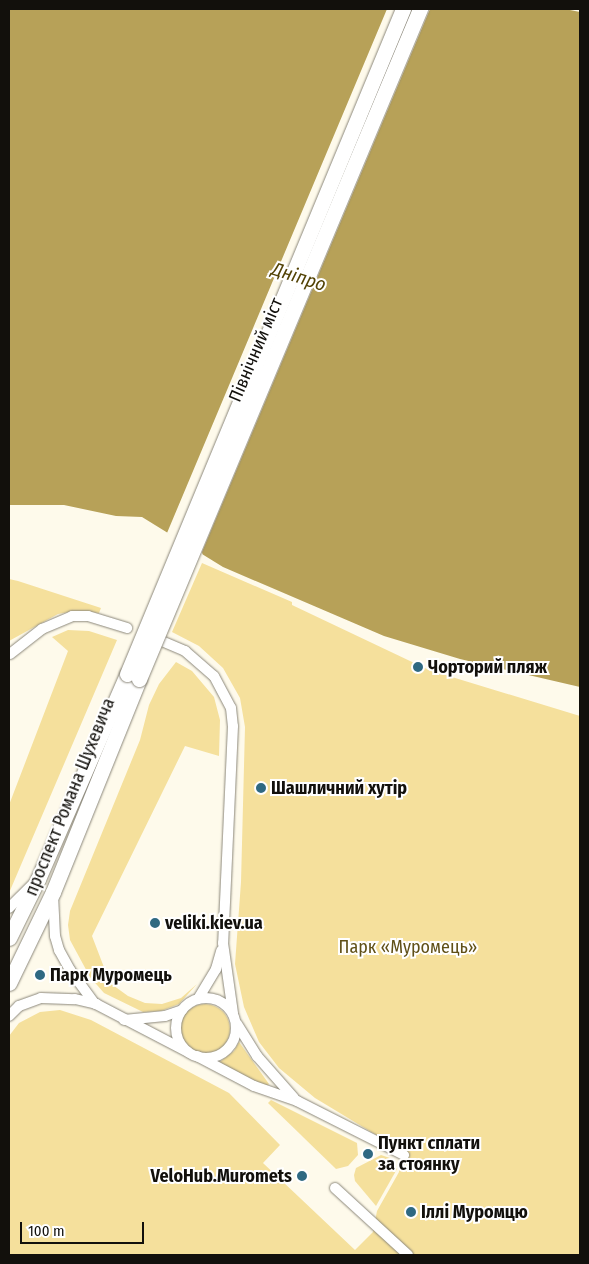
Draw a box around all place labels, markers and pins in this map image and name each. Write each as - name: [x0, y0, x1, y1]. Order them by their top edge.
- place label: Чорторий пляж: [428, 656, 547, 678]
- marker: Чорторий пляж: [412, 661, 424, 673]
- place label: Шашличний хутір: [271, 777, 407, 799]
- marker: Шашличний хутір: [255, 782, 267, 794]
- place label: veliki.kiev.ua: [165, 912, 263, 934]
- marker: veliki.kiev.ua: [149, 917, 161, 929]
- place label: Парк Муромець: [50, 964, 172, 986]
- marker: Парк Муромець: [34, 969, 46, 981]
- place label: Пункт сплати за стоянку: [378, 1133, 480, 1176]
- marker: Пункт сплати за стоянку: [362, 1148, 374, 1160]
- place label: VeloHub.Muromets: [150, 1165, 292, 1187]
- marker: VeloHub.Muromets: [296, 1170, 308, 1182]
- place label: Іллі Муромцю: [421, 1201, 528, 1223]
- marker: Іллі Муромцю: [405, 1206, 417, 1218]

